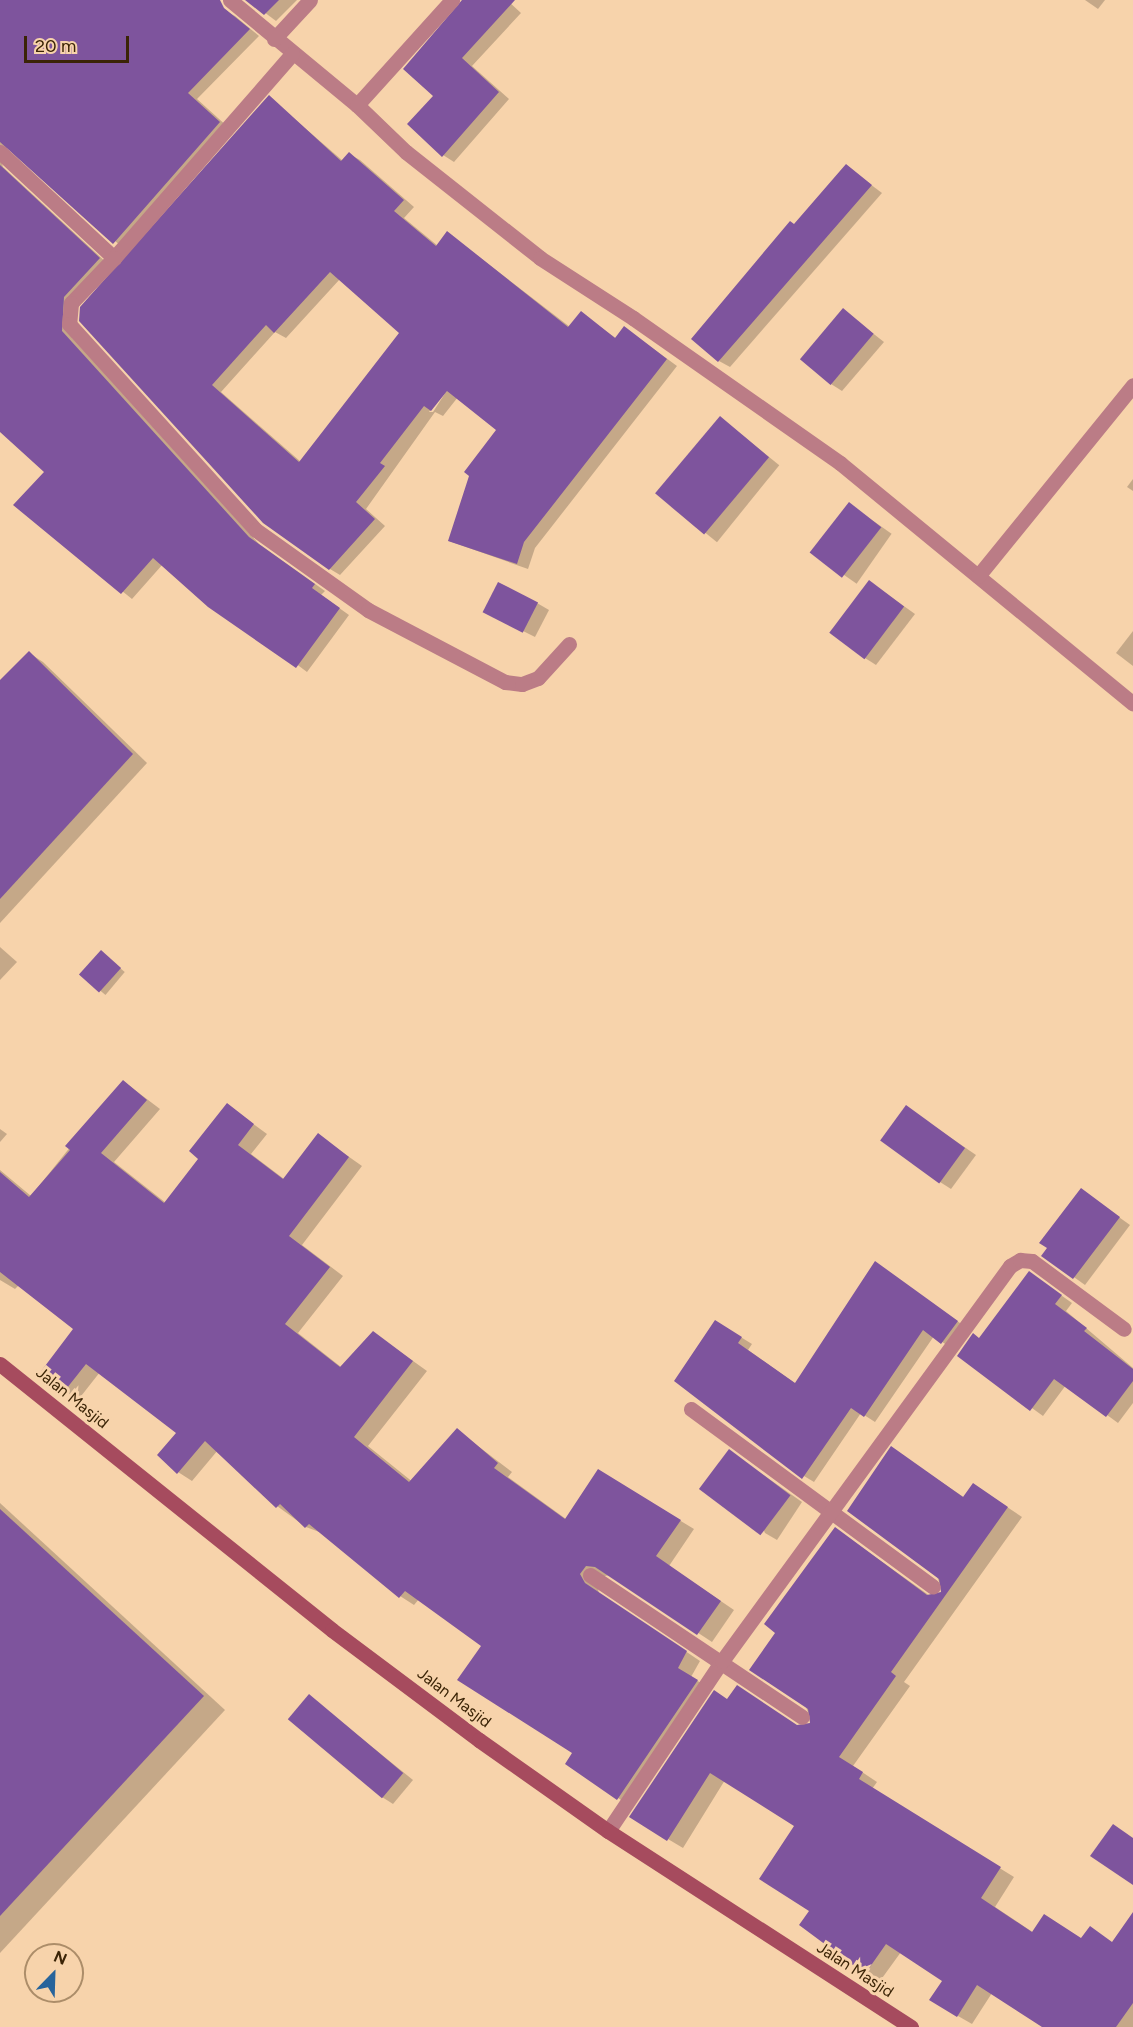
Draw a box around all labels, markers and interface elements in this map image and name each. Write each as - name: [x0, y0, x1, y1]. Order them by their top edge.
- scale bar: [27, 24, 132, 62]
- text: 20 m: [35, 35, 76, 57]
- street label: Jalan Masjid: [32, 1363, 112, 1433]
- street label: Jalan Masjid: [413, 1664, 495, 1732]
- street label: Jalan Masjid: [813, 1938, 897, 2002]
- north arrow: [24, 1943, 84, 2003]
- text: N: [51, 1947, 70, 1969]

